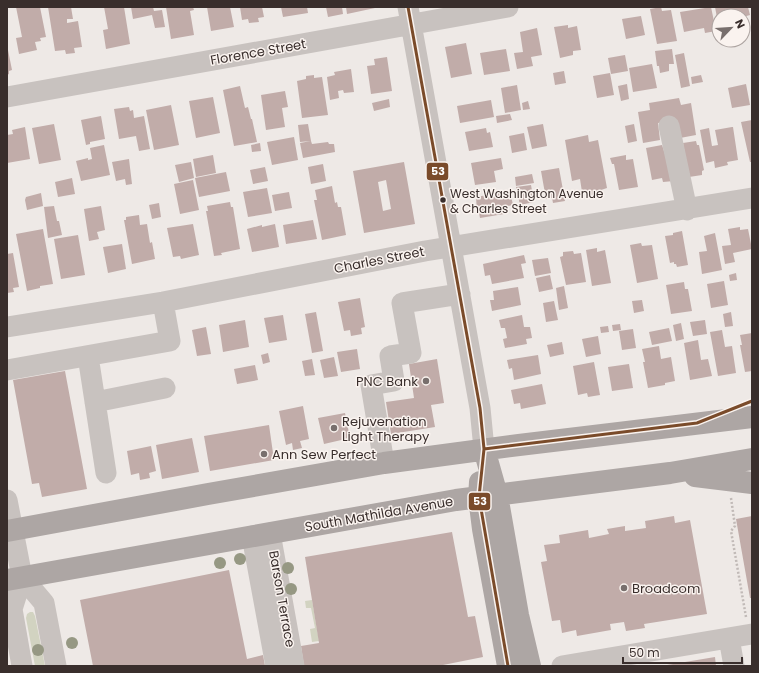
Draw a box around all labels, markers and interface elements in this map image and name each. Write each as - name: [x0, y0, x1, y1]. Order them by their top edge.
- north arrow: [711, 8, 751, 48]
- text: N: [731, 17, 749, 31]
- street label: Florence Street: [209, 34, 308, 70]
- line badge: 53: [426, 162, 449, 181]
- text: 53: [431, 163, 445, 179]
- place label: West Washington Avenue & Charles Street: [450, 185, 604, 217]
- marker: West Washington Avenue & Charles Street: [438, 195, 448, 205]
- street label: Charles Street: [332, 242, 426, 278]
- place label: PNC Bank: [356, 372, 418, 391]
- marker: PNC Bank: [421, 376, 431, 386]
- place label: Rejuvenation Light Therapy: [342, 412, 430, 446]
- marker: Rejuvenation Light Therapy: [329, 423, 339, 433]
- place label: Ann Sew Perfect: [272, 445, 376, 464]
- marker: Ann Sew Perfect: [259, 449, 269, 459]
- street label: South Mathilda Avenue: [303, 492, 455, 536]
- line badge: 53: [468, 492, 491, 511]
- text: 53: [473, 493, 487, 509]
- street label: Barson Terrace: [264, 549, 300, 649]
- place label: Broadcom: [632, 579, 700, 598]
- marker: Broadcom: [619, 583, 629, 593]
- scale bar: [623, 639, 742, 665]
- text: 50 m: [629, 644, 660, 661]

